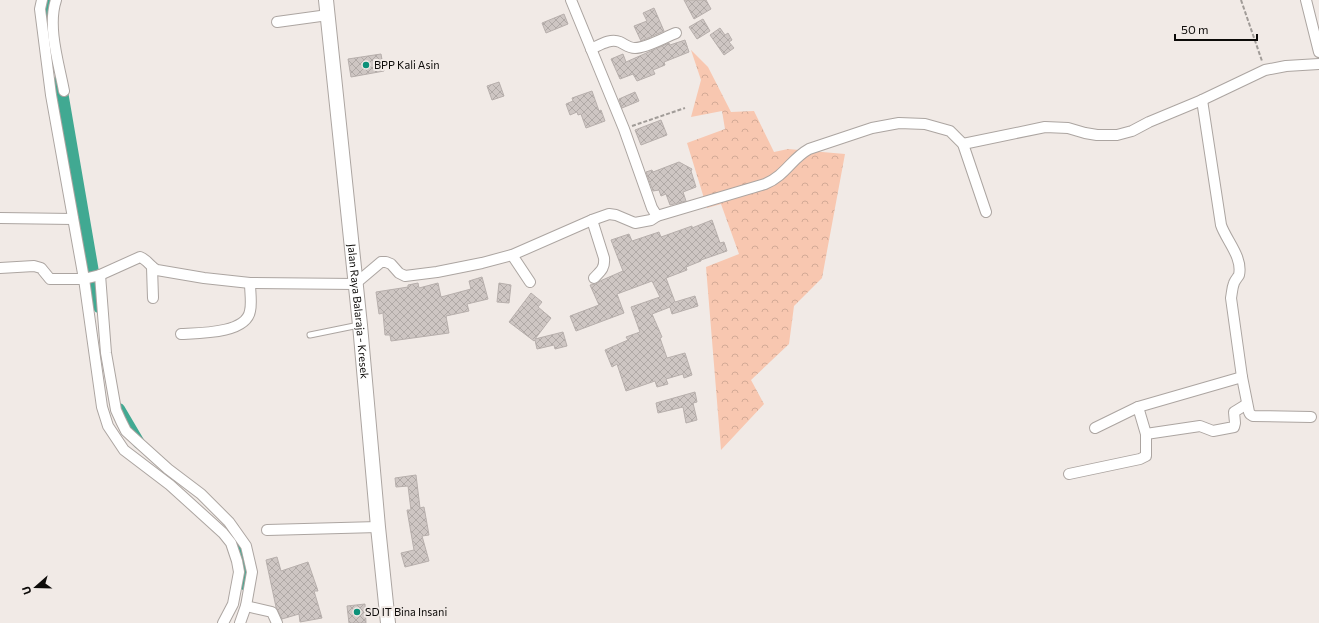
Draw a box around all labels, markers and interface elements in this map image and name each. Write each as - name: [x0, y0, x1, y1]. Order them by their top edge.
- scale bar: [1175, 16, 1257, 42]
- text: 50 m: [1181, 22, 1209, 36]
- place label: BPP Kali Asin: [374, 58, 440, 71]
- marker: BPP Kali Asin: [361, 60, 371, 70]
- street label: Jalan Raya Balaraja - Kresek: [345, 243, 372, 379]
- north arrow: [16, 567, 56, 607]
- text: U: [19, 585, 34, 597]
- place label: SD IT Bina Insani: [365, 605, 447, 618]
- marker: SD IT Bina Insani: [352, 607, 362, 617]

